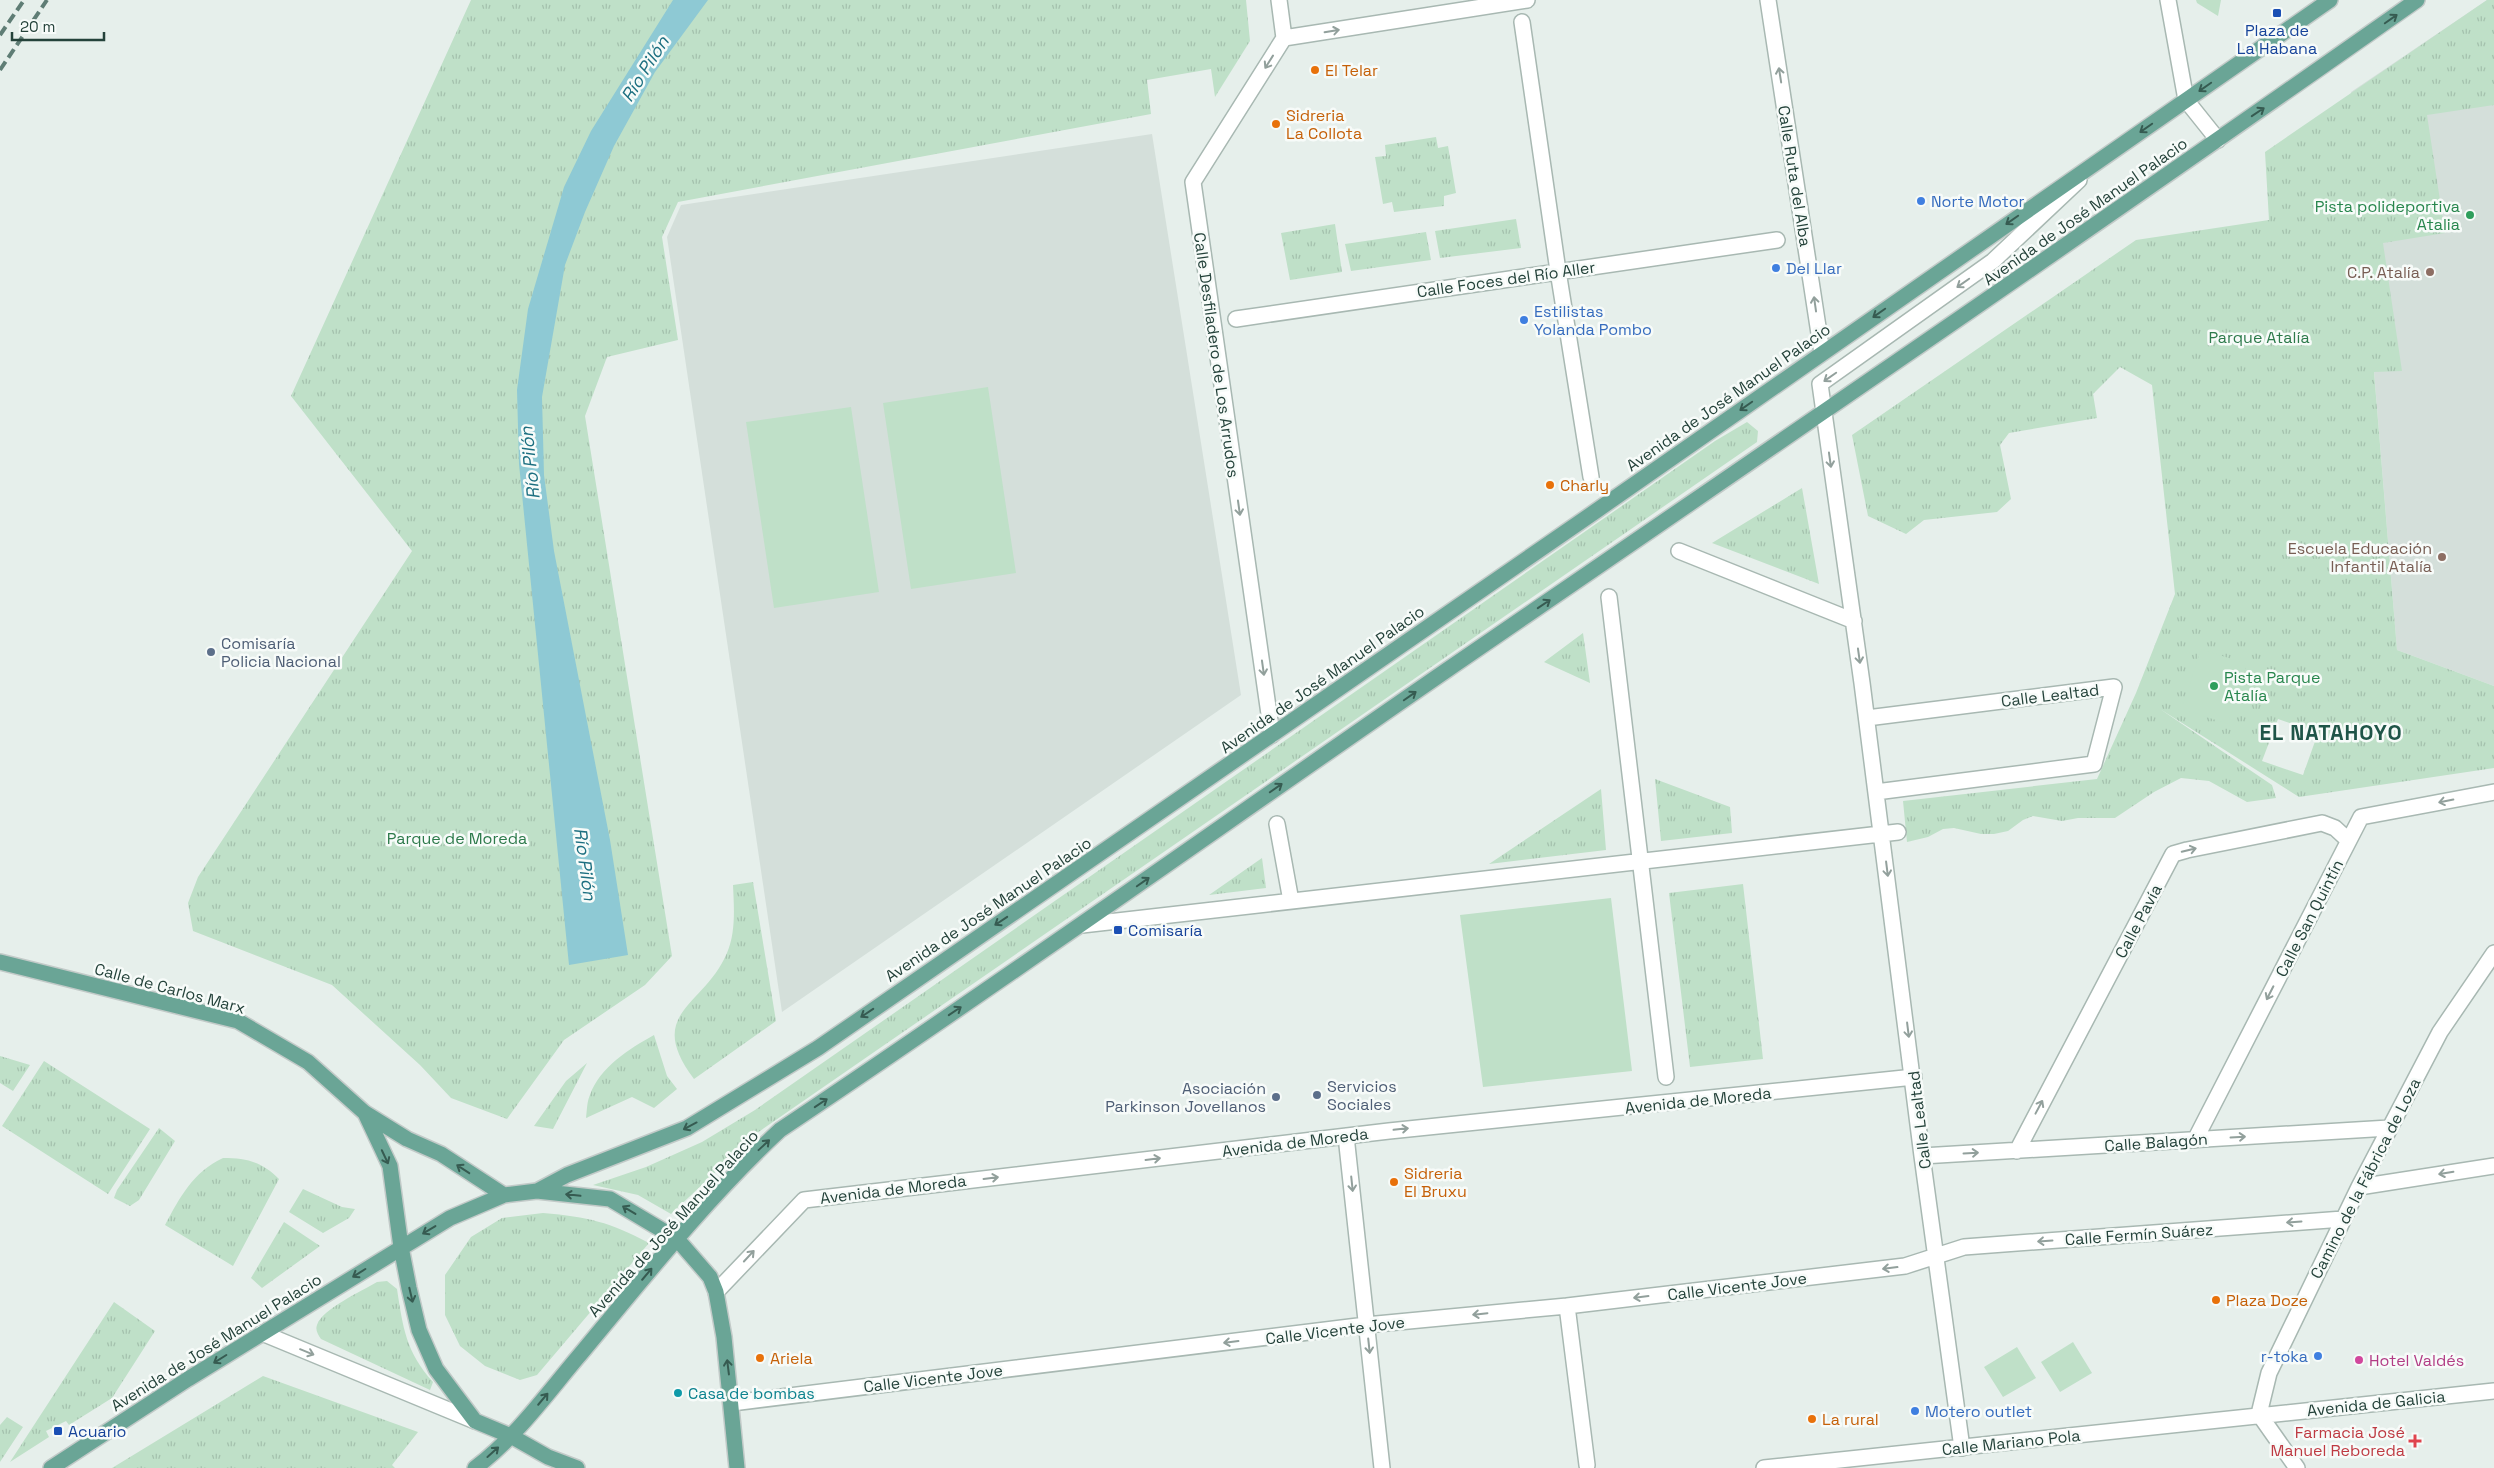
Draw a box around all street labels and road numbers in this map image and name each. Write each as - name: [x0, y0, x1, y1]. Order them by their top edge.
- street label: Calle Ruta del Alba: [1773, 104, 1816, 248]
- street label: Avenida de José Manuel Palacio: [1979, 133, 2192, 290]
- street label: Calle Desfiladero de Los Arrudos: [1189, 231, 1244, 479]
- street label: Calle Foces del Río Aller: [1416, 257, 1597, 302]
- street label: Avenida de José Manuel Palacio: [1622, 319, 1835, 476]
- street label: Avenida de José Manuel Palacio: [1216, 601, 1429, 758]
- street label: Calle Lealtad: [2000, 679, 2100, 712]
- street label: Avenida de José Manuel Palacio: [881, 832, 1096, 987]
- street label: Calle San Quintín: [2271, 856, 2348, 980]
- street label: Calle Pavía: [2110, 881, 2167, 962]
- street label: Calle de Carlos Marx: [92, 958, 248, 1019]
- street label: Calle Lealtad: [1903, 1070, 1936, 1170]
- street label: Camino de la Fábrica de Loza: [2306, 1074, 2425, 1282]
- street label: Avenida de Moreda: [1624, 1082, 1772, 1119]
- street label: Avenida de Moreda: [1221, 1123, 1369, 1162]
- street label: Avenida de José Manuel Palacio: [584, 1125, 763, 1321]
- street label: Calle Balagón: [2104, 1128, 2208, 1157]
- street label: Avenida de Moreda: [819, 1170, 967, 1209]
- street label: Calle Fermín Suárez: [2064, 1219, 2214, 1250]
- street label: Calle Vicente Jove: [1666, 1268, 1808, 1305]
- street label: Avenida de José Manuel Palacio: [107, 1269, 326, 1416]
- street label: Calle Vicente Jove: [1264, 1312, 1406, 1349]
- street label: Calle Vicente Jove: [862, 1360, 1004, 1397]
- street label: Avenida de Galicia: [2306, 1386, 2446, 1421]
- street label: Calle Mariano Pola: [1941, 1425, 2081, 1460]

